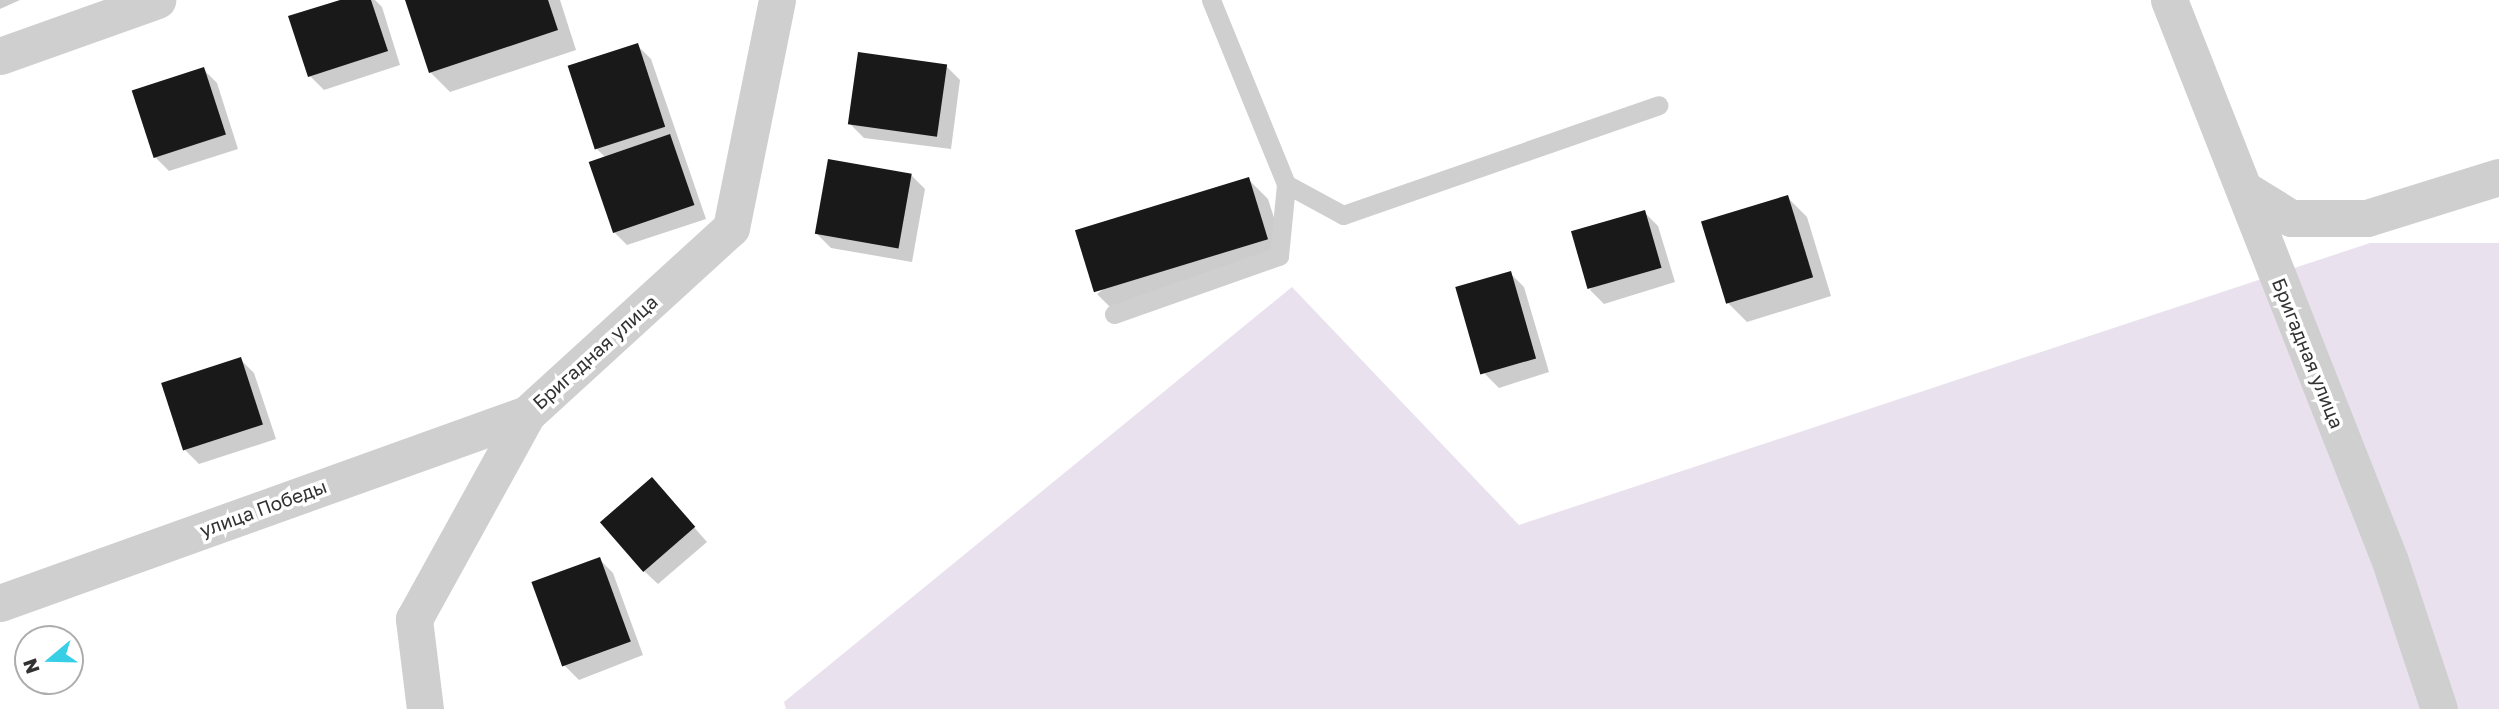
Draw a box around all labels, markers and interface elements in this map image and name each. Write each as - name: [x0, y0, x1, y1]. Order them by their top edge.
- street label: Бригадная улица: [2267, 275, 2349, 431]
- street label: Бригадная улица: [528, 290, 662, 414]
- street label: улица Победы: [196, 474, 330, 542]
- north arrow: [14, 625, 84, 695]
- text: N: [17, 656, 44, 677]

